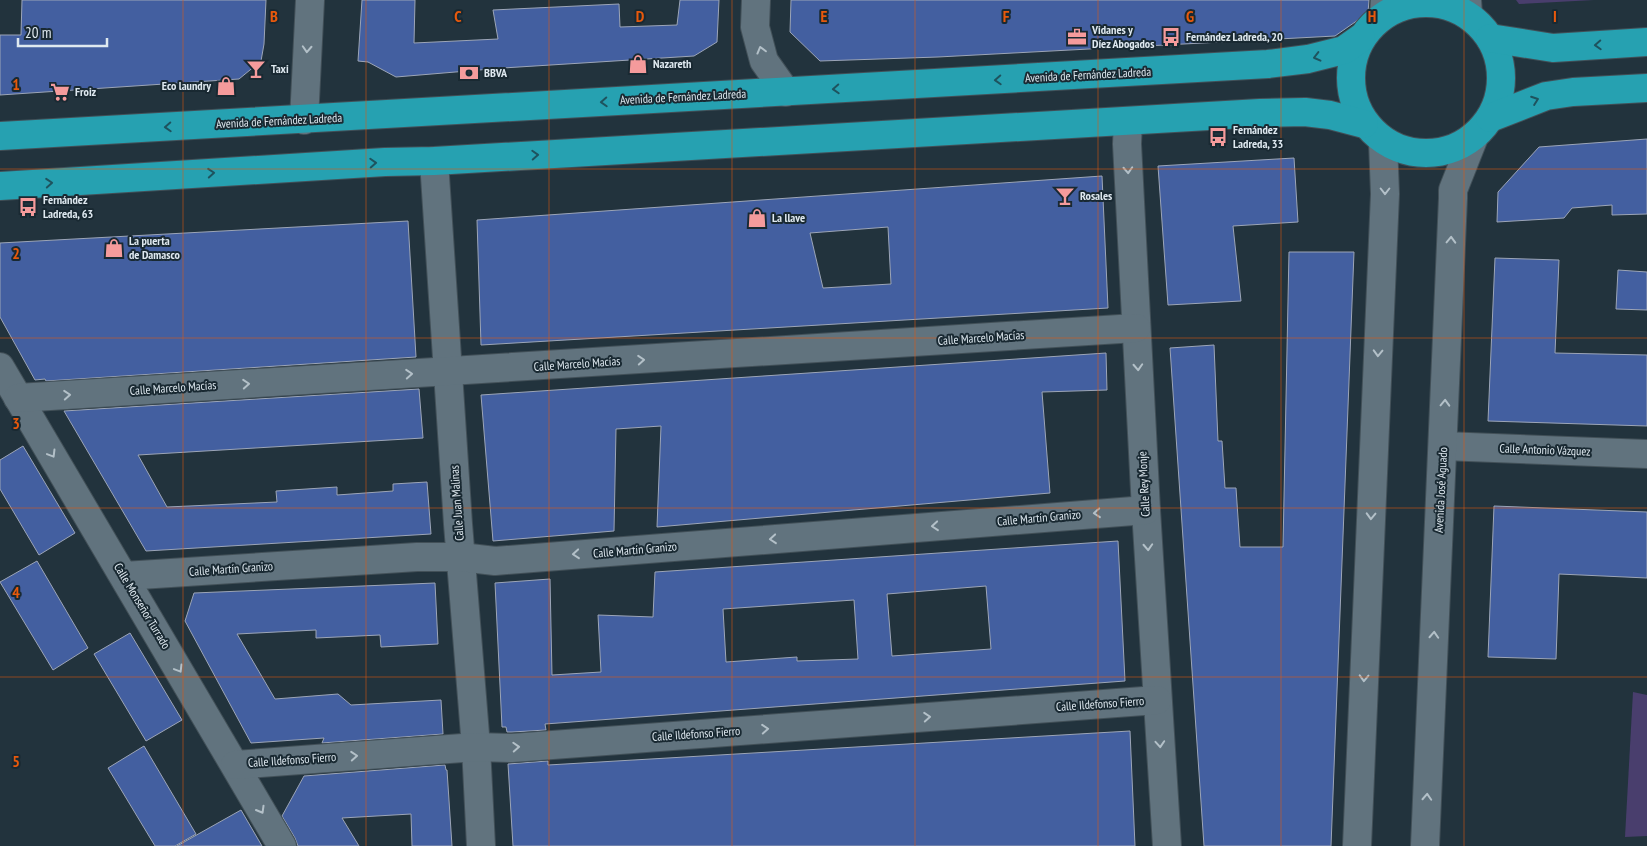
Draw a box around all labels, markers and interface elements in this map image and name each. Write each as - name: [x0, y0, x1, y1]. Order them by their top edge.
- text: B: [270, 6, 278, 26]
- text: C: [454, 6, 462, 26]
- text: D: [636, 6, 645, 26]
- text: E: [821, 6, 828, 26]
- text: F: [1003, 6, 1010, 26]
- text: G: [1186, 6, 1194, 26]
- text: H: [1368, 6, 1376, 26]
- text: I: [1553, 6, 1557, 26]
- scale bar: [18, 15, 106, 47]
- place label: Vidanes y Díez Abogados: [1091, 22, 1154, 51]
- text: 20 m: [25, 23, 51, 42]
- office icon: Vidanes y Díez Abogados: [1066, 26, 1088, 48]
- bus stop icon: Fernández Ladreda, 20: [1160, 26, 1182, 48]
- place label: Fernández Ladreda, 20: [1186, 29, 1283, 44]
- one-way arrow: [1594, 40, 1602, 51]
- one-way arrow: [302, 45, 313, 53]
- one-way arrow: [756, 46, 767, 55]
- one-way arrow: [1313, 51, 1322, 62]
- shop icon: Nazareth: [627, 53, 649, 75]
- place label: Nazareth: [653, 56, 692, 71]
- bar icon: Taxi: [245, 58, 267, 80]
- place label: Taxi: [271, 61, 289, 76]
- bank icon: BBVA: [458, 62, 480, 84]
- street label: Avenida de Fernández Ladreda: [1025, 64, 1152, 85]
- place label: BBVA: [484, 65, 508, 80]
- text: 1: [12, 74, 20, 94]
- one-way arrow: [994, 74, 1002, 85]
- shop icon: Eco laundry: [215, 75, 237, 97]
- place label: Eco laundry: [162, 78, 211, 93]
- supermarket icon: Froiz: [49, 81, 71, 103]
- one-way arrow: [832, 83, 840, 94]
- place label: Froiz: [75, 84, 97, 99]
- street label: Avenida de Fernández Ladreda: [620, 86, 747, 107]
- one-way arrow: [599, 96, 607, 107]
- one-way arrow: [1531, 96, 1539, 106]
- street label: Avenida de Fernández Ladreda: [216, 110, 343, 131]
- one-way arrow: [164, 122, 172, 133]
- place label: Fernández Ladreda, 33: [1233, 122, 1283, 151]
- bus stop icon: Fernández Ladreda, 33: [1207, 126, 1229, 148]
- one-way arrow: [532, 149, 540, 160]
- one-way arrow: [369, 158, 377, 169]
- one-way arrow: [1123, 166, 1134, 174]
- one-way arrow: [207, 168, 215, 179]
- one-way arrow: [45, 178, 53, 189]
- bar icon: Rosales: [1054, 185, 1076, 207]
- place label: Rosales: [1080, 188, 1112, 203]
- one-way arrow: [1380, 188, 1390, 195]
- place label: Fernández Ladreda, 63: [43, 192, 93, 221]
- bus stop icon: Fernández Ladreda, 63: [17, 196, 39, 218]
- shop icon: La llave: [746, 207, 768, 229]
- place label: La llave: [772, 210, 805, 225]
- place label: La puerta de Damasco: [129, 233, 180, 262]
- one-way arrow: [1446, 236, 1456, 244]
- shop icon: La puerta de Damasco: [103, 237, 125, 259]
- text: 2: [12, 243, 20, 263]
- street label: Calle Marcelo Macías: [937, 327, 1025, 348]
- one-way arrow: [1373, 350, 1384, 358]
- street label: Calle Marcelo Macías: [533, 353, 621, 374]
- one-way arrow: [637, 354, 645, 365]
- one-way arrow: [1132, 363, 1143, 371]
- one-way arrow: [405, 368, 413, 379]
- street label: Calle Marcelo Macías: [129, 377, 217, 398]
- one-way arrow: [243, 378, 251, 389]
- one-way arrow: [63, 389, 71, 400]
- one-way arrow: [1439, 398, 1450, 406]
- text: 3: [12, 413, 20, 433]
- street label: Calle Antonio Vázquez: [1499, 440, 1591, 459]
- street label: Avenida José Aguado: [1431, 447, 1450, 533]
- one-way arrow: [45, 449, 55, 458]
- street label: Calle Rey Monje: [1134, 451, 1153, 517]
- street label: Calle Juan Malinas: [446, 465, 467, 541]
- street label: Calle Martín Granizo: [996, 506, 1082, 529]
- one-way arrow: [1093, 508, 1101, 519]
- one-way arrow: [1366, 512, 1377, 520]
- one-way arrow: [931, 520, 939, 531]
- one-way arrow: [769, 533, 777, 544]
- street label: Calle Martín Granizo: [592, 538, 678, 561]
- one-way arrow: [1143, 543, 1154, 551]
- one-way arrow: [572, 549, 580, 560]
- street label: Calle Martín Granizo: [188, 558, 273, 579]
- street label: Calle Monseñor Turrado: [111, 560, 174, 651]
- text: 4: [12, 582, 20, 602]
- one-way arrow: [1429, 631, 1440, 639]
- one-way arrow: [172, 664, 182, 673]
- one-way arrow: [1359, 674, 1370, 682]
- street label: Calle Ildefonso Fierro: [1055, 693, 1145, 714]
- one-way arrow: [923, 712, 931, 723]
- street label: Calle Ildefonso Fierro: [651, 723, 741, 744]
- one-way arrow: [761, 724, 769, 735]
- one-way arrow: [1155, 740, 1166, 748]
- one-way arrow: [512, 742, 520, 753]
- street label: Calle Ildefonso Fierro: [247, 749, 337, 770]
- one-way arrow: [350, 750, 358, 761]
- text: 5: [12, 751, 20, 771]
- one-way arrow: [1422, 793, 1433, 801]
- one-way arrow: [255, 804, 265, 813]

